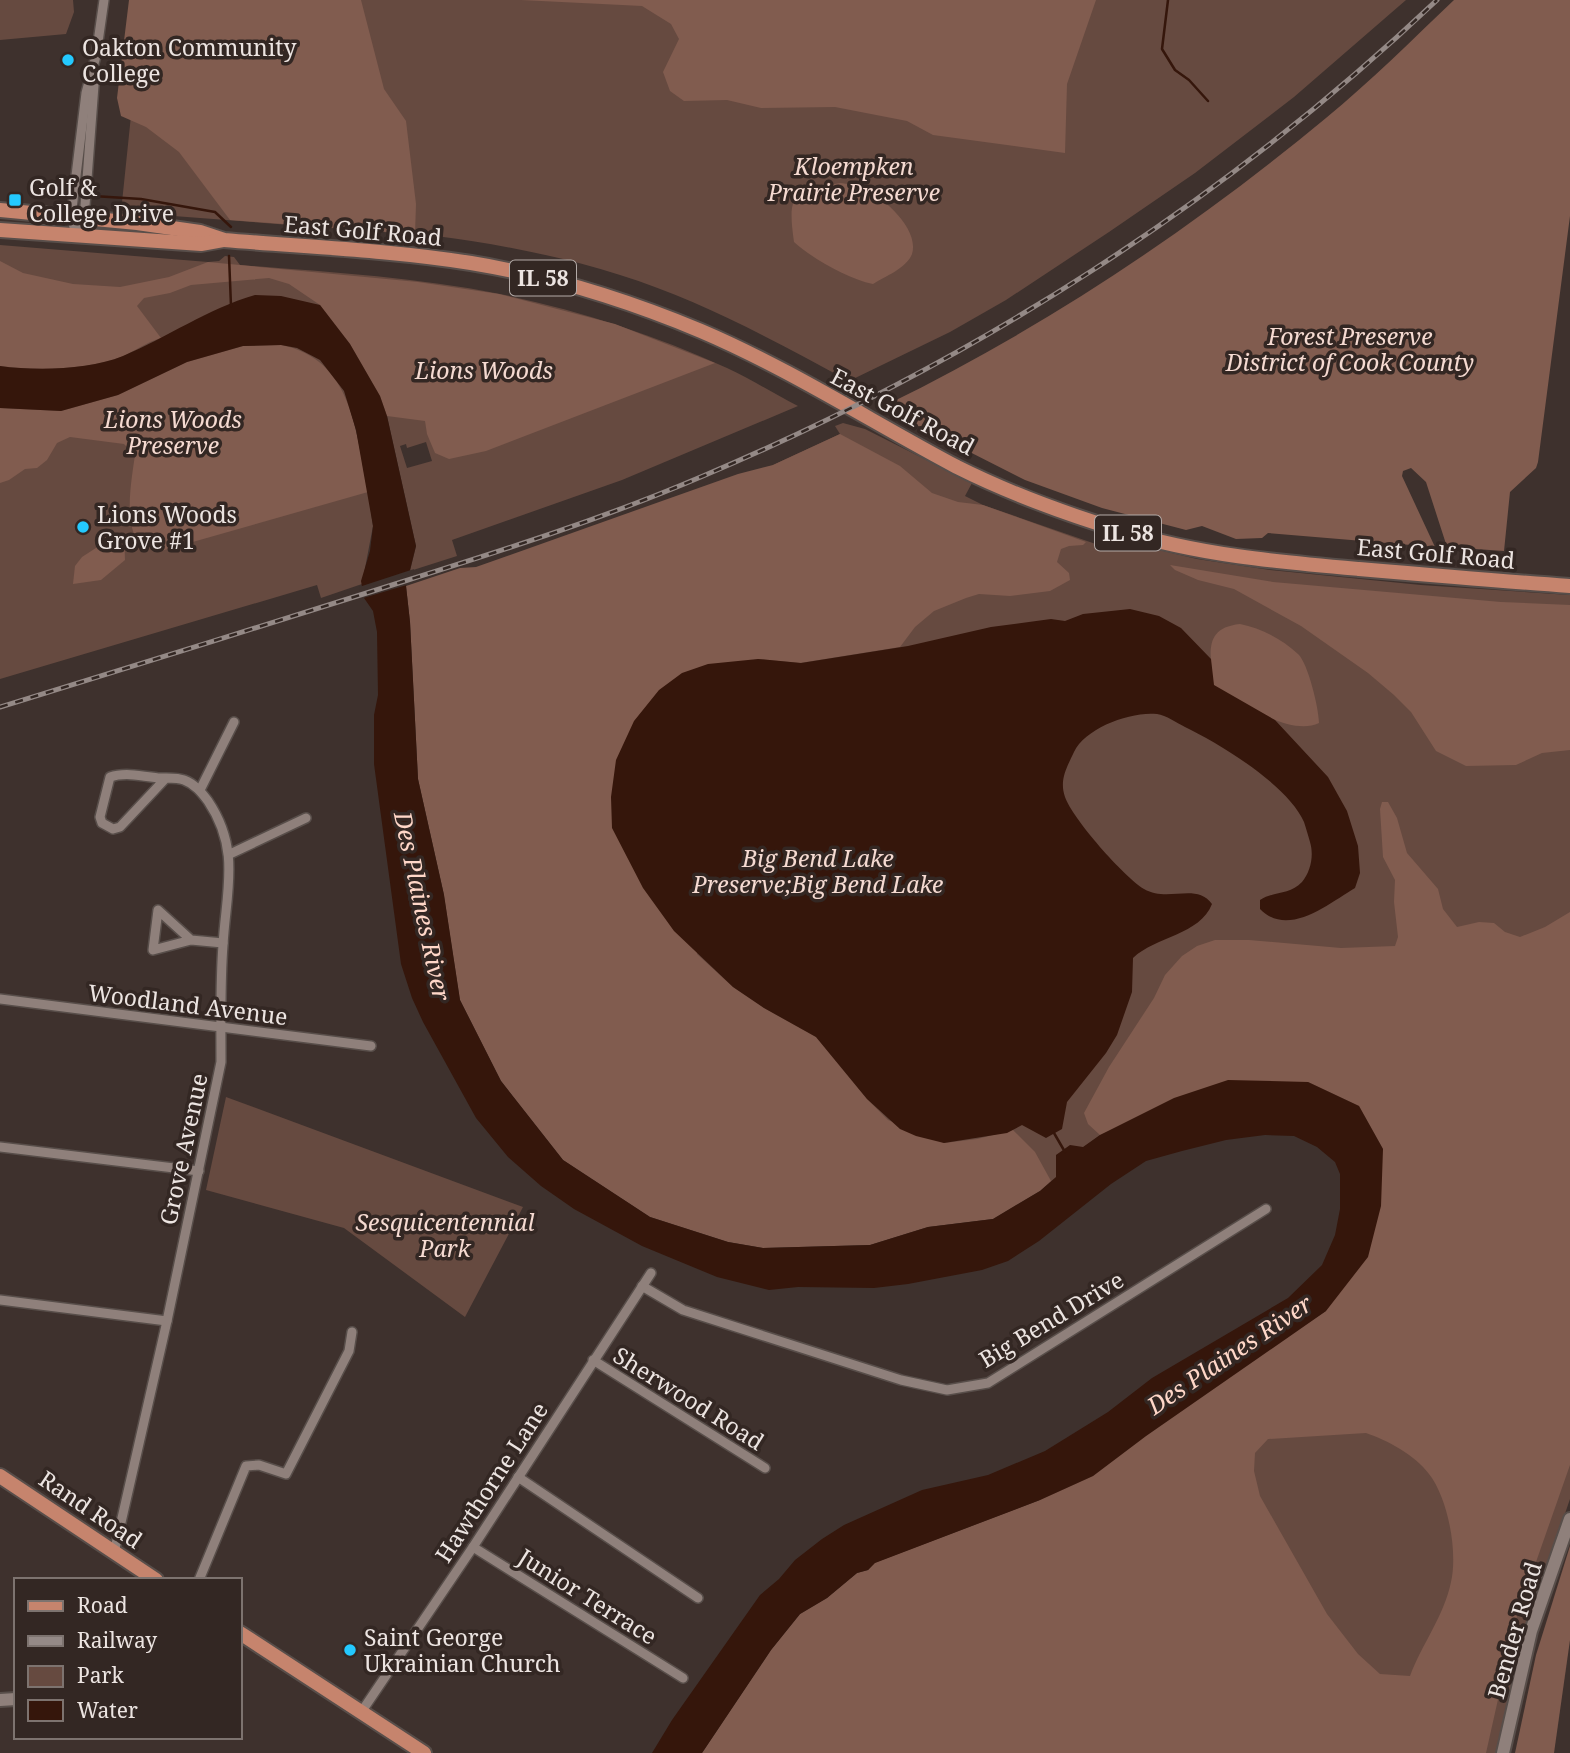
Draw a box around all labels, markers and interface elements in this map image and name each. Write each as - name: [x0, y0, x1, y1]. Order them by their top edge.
- place label: Oakton Community College: [82, 31, 296, 89]
- marker: Oakton Community College: [60, 52, 76, 68]
- park label: Kloempken Prairie Preserve: [767, 150, 940, 208]
- place label: Golf & College Drive: [29, 171, 174, 229]
- marker: Golf & College Drive: [7, 192, 23, 208]
- street label: East Golf Road: [283, 207, 443, 253]
- road number: IL 58: [510, 260, 576, 296]
- park label: Forest Preserve District of Cook County: [1225, 320, 1474, 378]
- park label: Lions Woods: [414, 354, 553, 386]
- street label: East Golf Road: [826, 360, 980, 462]
- park label: Lions Woods Preserve: [103, 403, 242, 461]
- place label: Lions Woods Grove #1: [97, 498, 237, 556]
- road number: IL 58: [1095, 516, 1161, 550]
- marker: Lions Woods Grove #1: [75, 519, 91, 535]
- street label: East Golf Road: [1356, 530, 1516, 576]
- water label: Des Plaines River: [387, 807, 459, 1004]
- park label: Big Bend Lake Preserve;Big Bend Lake: [692, 842, 943, 900]
- street label: Woodland Avenue: [87, 976, 289, 1032]
- street label: Grove Avenue: [151, 1070, 215, 1228]
- park label: Sesquicentennial Park: [355, 1206, 535, 1264]
- street label: Big Bend Drive: [973, 1263, 1129, 1375]
- water label: Des Plaines River: [1139, 1286, 1319, 1422]
- street label: Sherwood Road: [608, 1339, 770, 1457]
- street label: Hawthorne Lane: [427, 1396, 555, 1568]
- street label: Rand Road: [33, 1463, 149, 1555]
- street label: Junior Terrace: [512, 1540, 664, 1651]
- street label: Bender Road: [1479, 1558, 1549, 1702]
- legend: [14, 1578, 242, 1739]
- text: Road: [77, 1591, 128, 1619]
- place label: Saint George Ukrainian Church: [364, 1621, 561, 1679]
- text: Railway: [77, 1626, 157, 1654]
- marker: Saint George Ukrainian Church: [342, 1642, 358, 1658]
- text: Park: [77, 1661, 124, 1689]
- text: Water: [77, 1696, 138, 1724]

